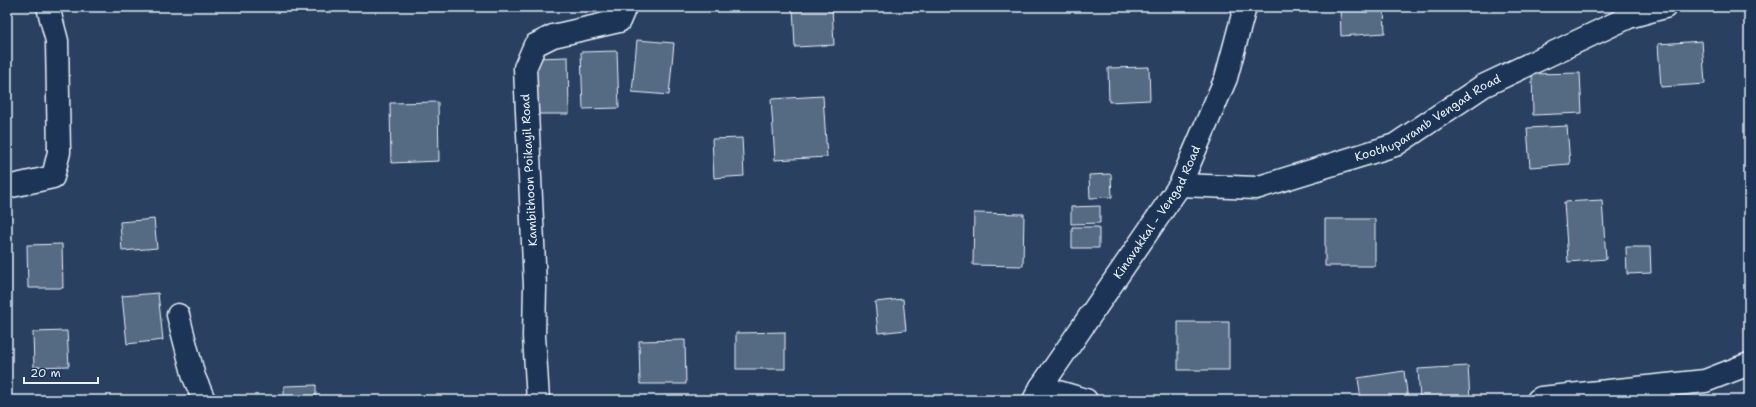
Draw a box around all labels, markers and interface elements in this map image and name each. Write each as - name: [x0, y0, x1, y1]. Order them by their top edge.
- street label: Koothuparamb Vengad Road: [1353, 71, 1504, 165]
- street label: Kambithoon Poikayil Road: [517, 93, 541, 247]
- street label: Kinavakkal - Vengad Road: [1110, 143, 1204, 282]
- scale bar: [24, 359, 98, 385]
- text: 20 m: [30, 365, 61, 381]

